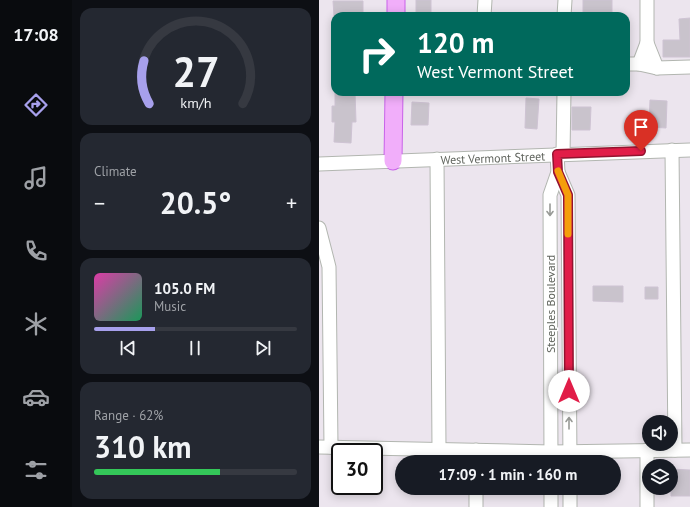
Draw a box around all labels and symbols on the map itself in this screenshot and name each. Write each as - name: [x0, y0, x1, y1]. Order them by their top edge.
- pin: [624, 110, 658, 151]
- street label: West Vermont Street: [440, 148, 545, 167]
- one-way arrow: [546, 203, 554, 216]
- street label: Steeples Boulevard: [543, 255, 558, 353]
- position arrow: [548, 370, 590, 412]
- one-way arrow: [565, 417, 573, 430]
- speed limit sign: 30: [331, 443, 383, 495]

